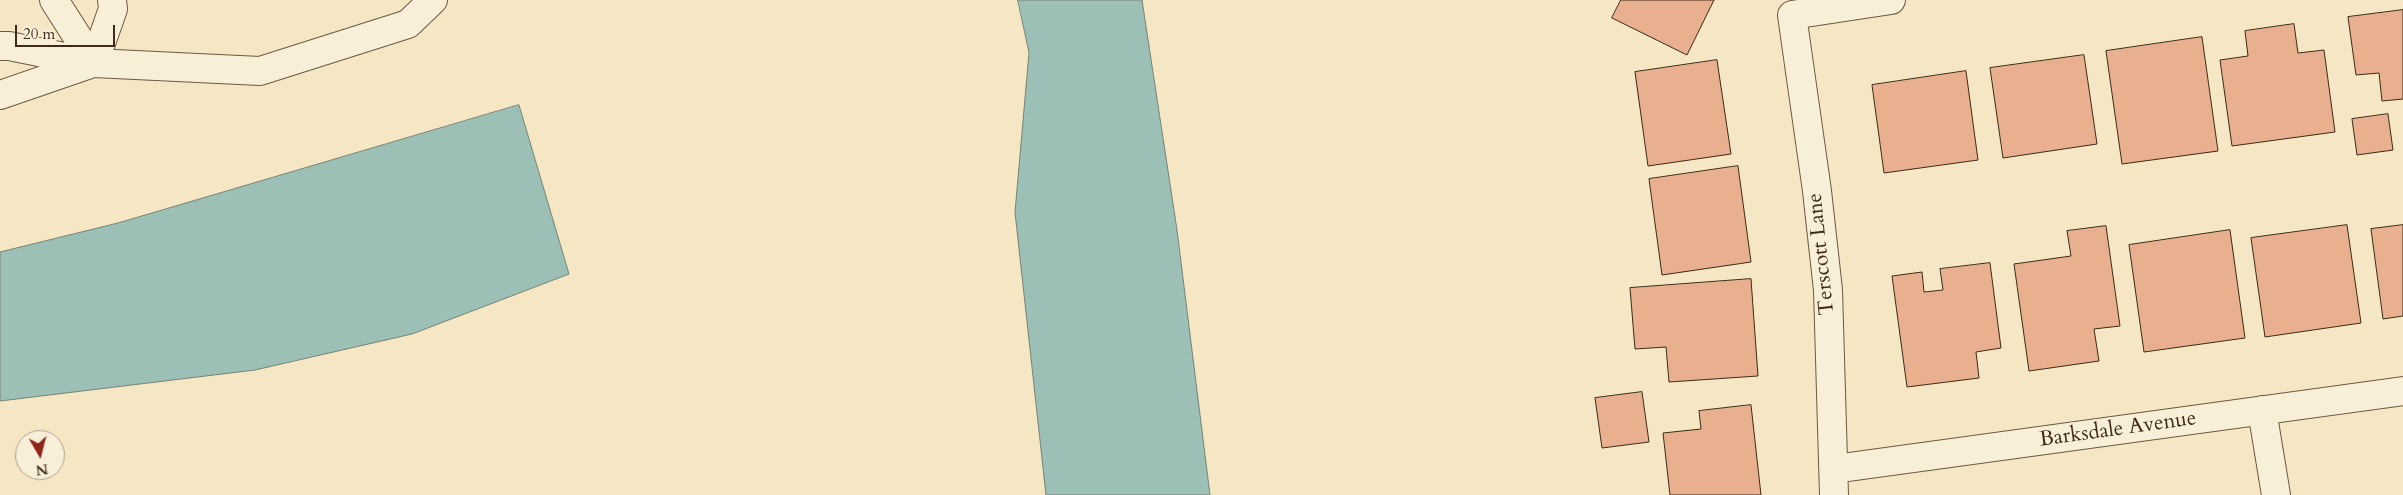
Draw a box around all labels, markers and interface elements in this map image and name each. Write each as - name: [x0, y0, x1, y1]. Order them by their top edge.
- scale bar: [18, 15, 118, 47]
- text: 20 m: [23, 24, 55, 44]
- street label: Terscott Lane: [1803, 192, 1841, 316]
- street label: Barksdale Avenue: [2038, 407, 2198, 453]
- north arrow: [15, 430, 65, 480]
- text: N: [35, 459, 49, 480]

